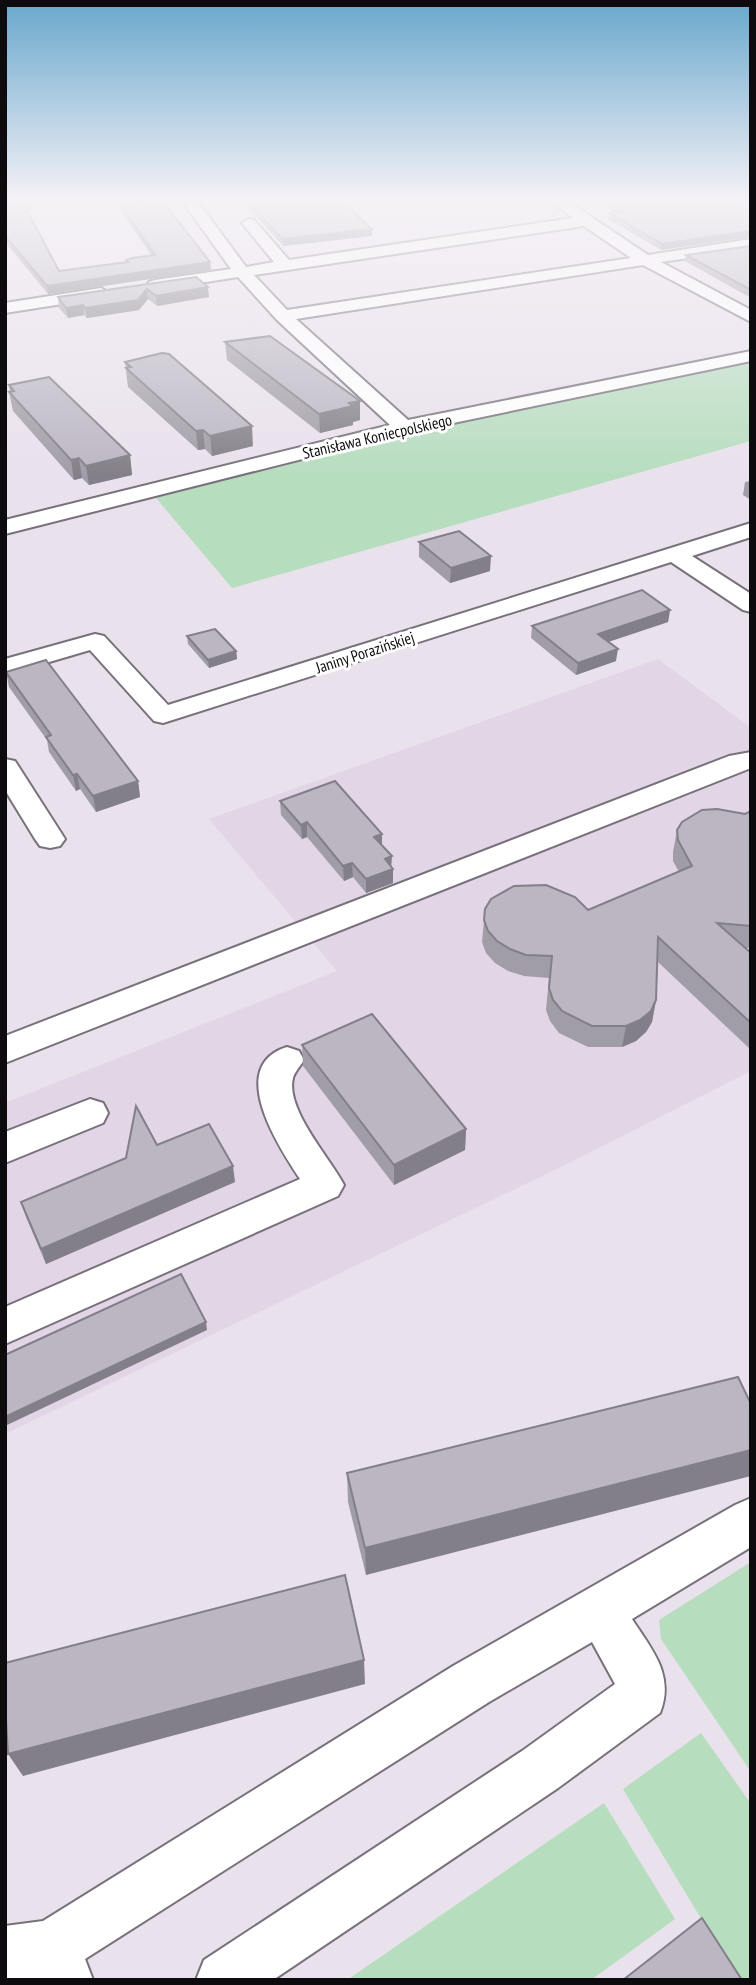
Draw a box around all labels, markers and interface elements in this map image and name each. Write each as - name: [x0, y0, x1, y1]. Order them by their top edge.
- street label: Stanisława Koniecpolskiego: [300, 409, 454, 463]
- street label: Janiny Porazińskiej: [312, 627, 417, 678]

